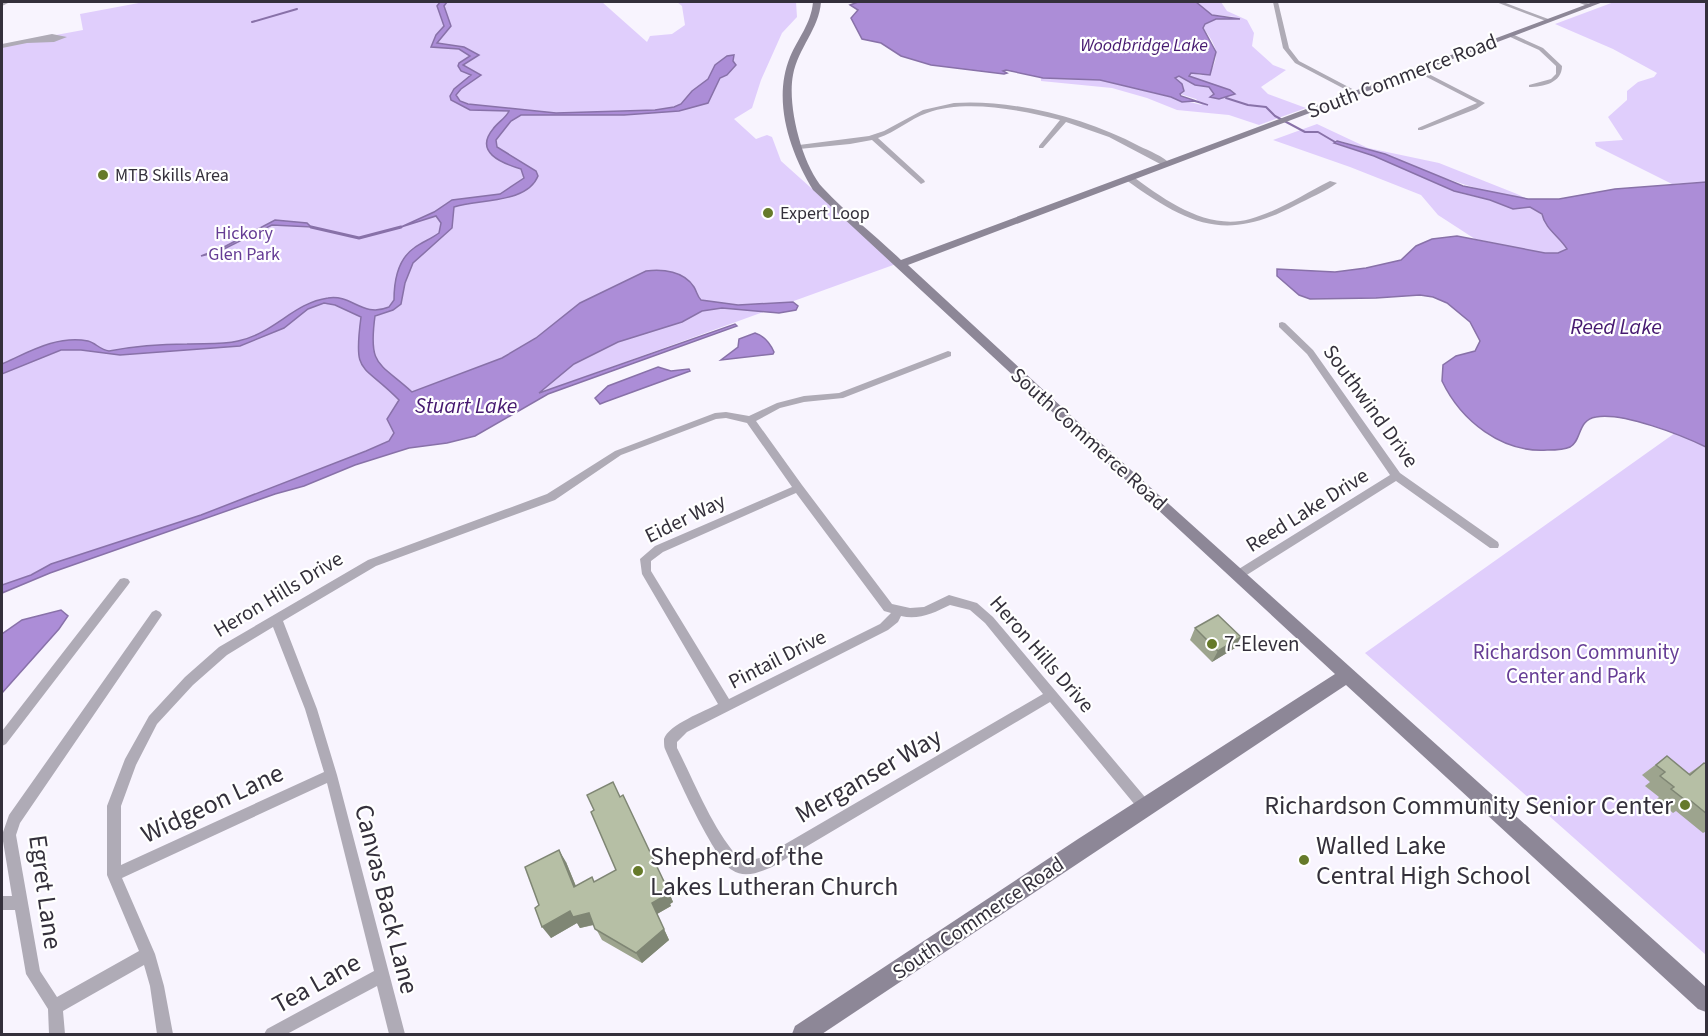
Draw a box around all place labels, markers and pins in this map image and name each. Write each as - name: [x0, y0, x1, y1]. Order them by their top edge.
- place label: MTB Skills Area: [115, 163, 229, 188]
- marker: MTB Skills Area: [96, 168, 110, 182]
- place label: Expert Loop: [780, 201, 870, 226]
- marker: Expert Loop: [761, 206, 775, 220]
- place label: 7-Eleven: [1224, 629, 1300, 659]
- marker: 7-Eleven: [1205, 637, 1219, 651]
- place label: Richardson Community Senior Center: [1264, 787, 1674, 824]
- marker: Richardson Community Senior Center: [1678, 798, 1692, 812]
- place label: Walled Lake Central High School: [1316, 827, 1531, 894]
- place label: Shepherd of the Lakes Lutheran Church: [650, 838, 898, 905]
- marker: Walled Lake Central High School: [1297, 853, 1311, 867]
- marker: Shepherd of the Lakes Lutheran Church: [631, 864, 645, 878]

